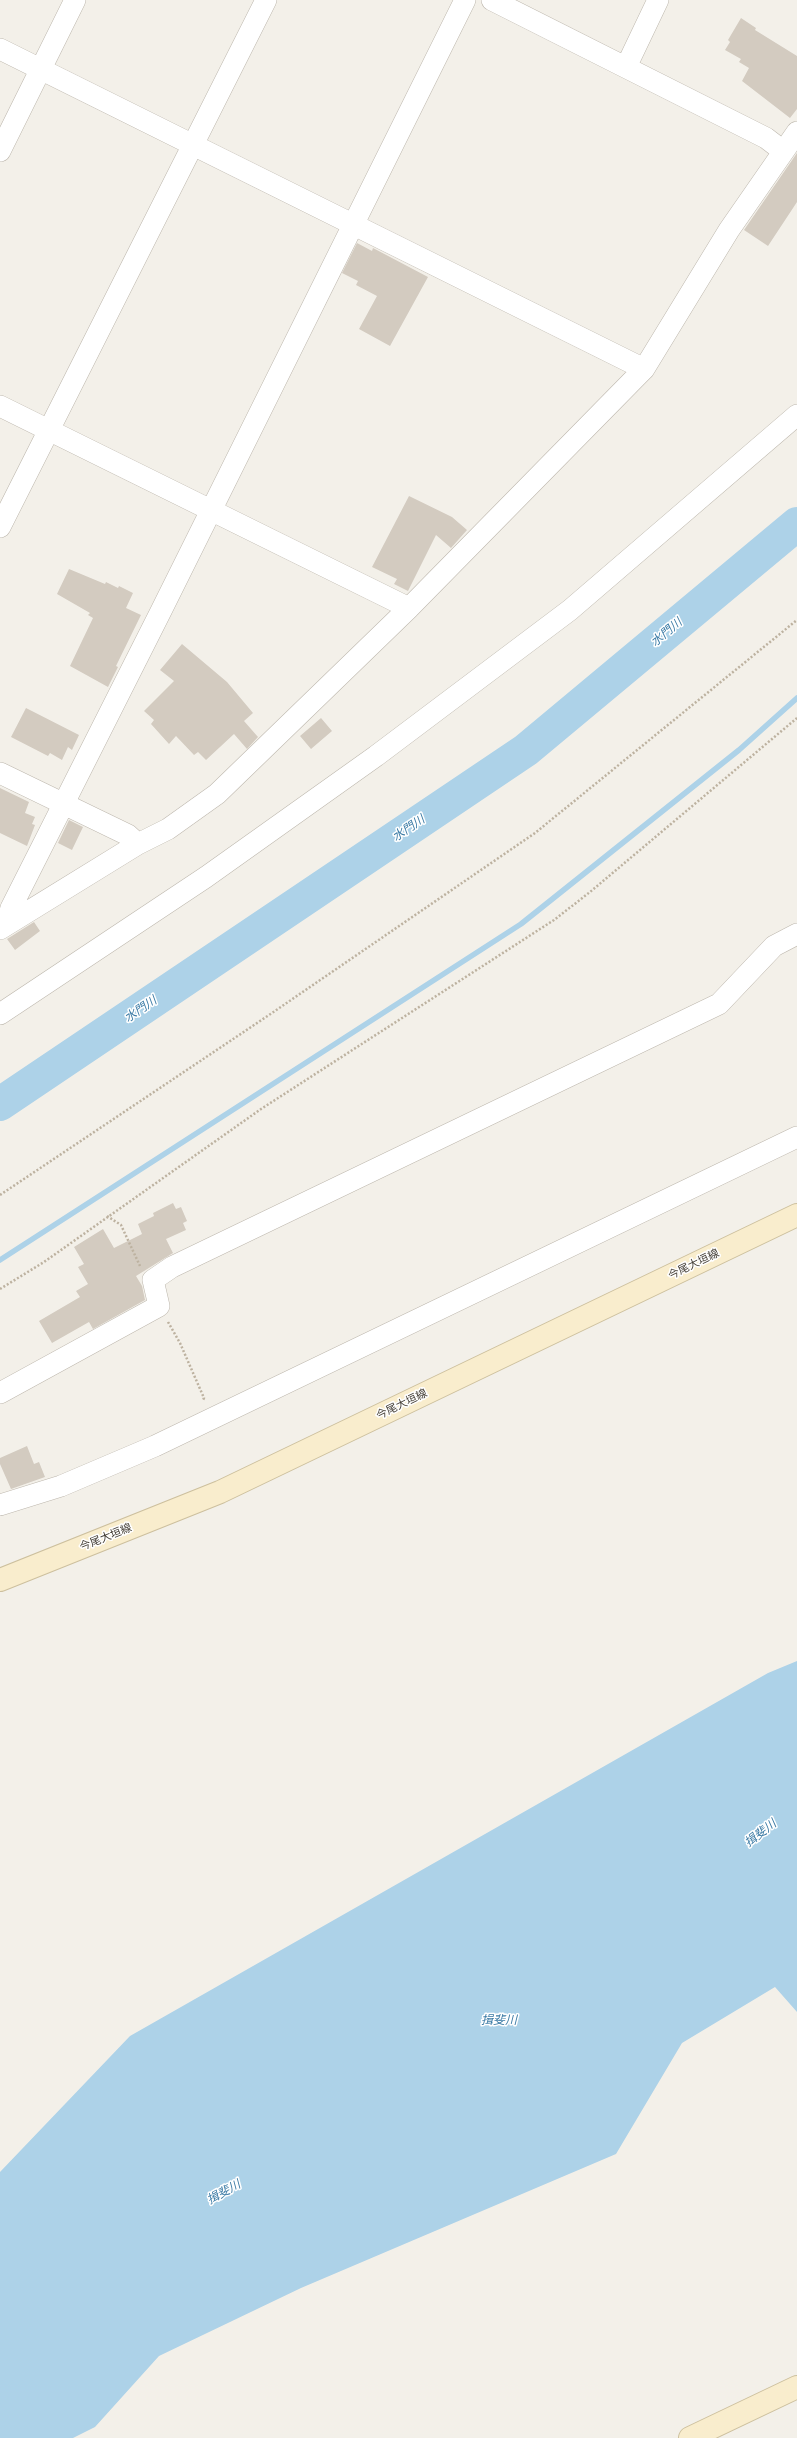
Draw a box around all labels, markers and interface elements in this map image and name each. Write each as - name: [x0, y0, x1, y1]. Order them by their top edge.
- water label: 水門川: [649, 616, 685, 650]
- water label: 水門川: [390, 813, 428, 845]
- water label: 水門川: [122, 994, 160, 1026]
- street label: 今尾大垣線: [666, 1247, 722, 1283]
- street label: 今尾大垣線: [374, 1387, 430, 1423]
- street label: 今尾大垣線: [78, 1522, 134, 1554]
- water label: 揖斐川: [742, 1817, 780, 1851]
- water label: 揖斐川: [481, 2014, 517, 2028]
- water label: 揖斐川: [205, 2178, 243, 2208]

